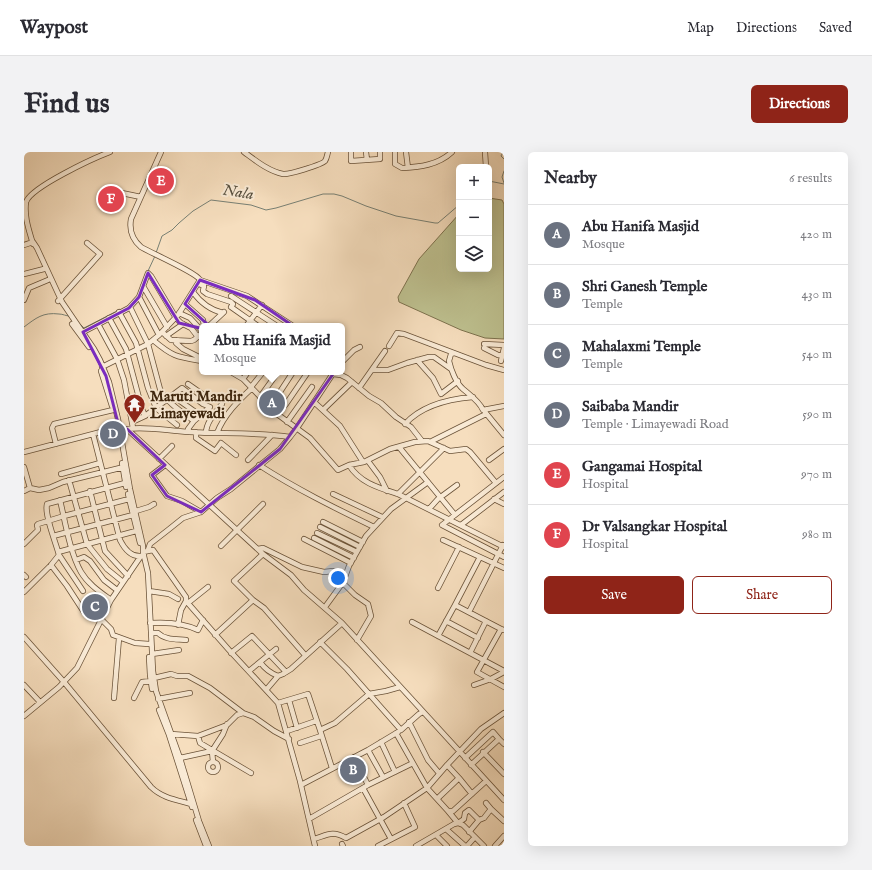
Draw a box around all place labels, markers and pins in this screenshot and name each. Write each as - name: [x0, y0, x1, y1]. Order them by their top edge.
- pin: E: [148, 166, 174, 196]
- pin: F: [98, 184, 124, 214]
- place label: Maruti Mandir Limayewadi: [150, 387, 243, 423]
- pin: A: [259, 388, 285, 418]
- temple icon: Maruti Mandir Limayewadi: [122, 392, 148, 425]
- pin: D: [100, 419, 126, 449]
- pin: C: [82, 592, 108, 622]
- pin: B: [340, 755, 366, 785]

